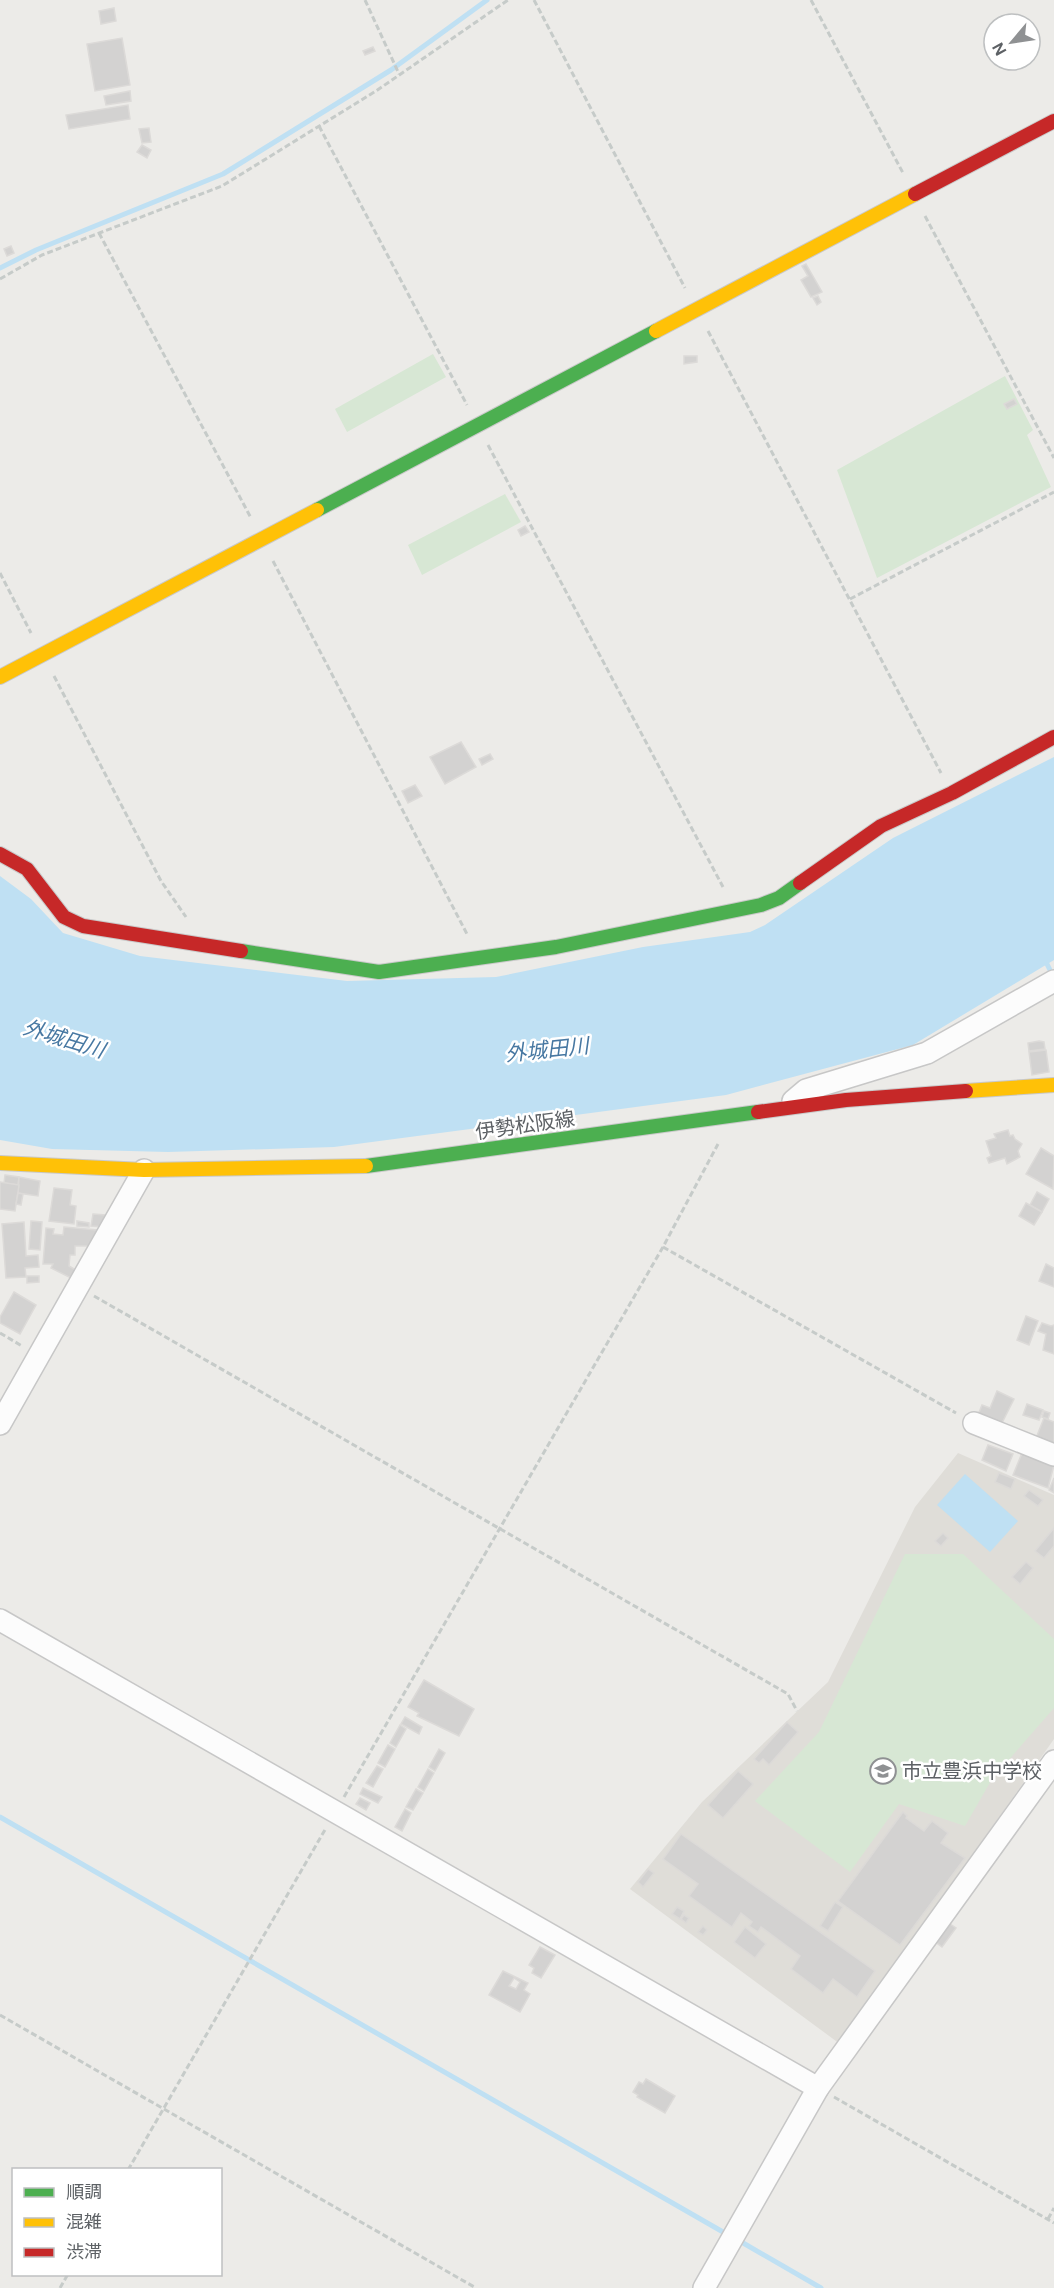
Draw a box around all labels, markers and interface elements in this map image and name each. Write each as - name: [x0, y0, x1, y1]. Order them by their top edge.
- north arrow: [982, 12, 1042, 72]
- text: N: [987, 39, 1011, 59]
- water label: 外城田川: [20, 1013, 110, 1065]
- water label: 外城田川: [504, 1031, 592, 1068]
- street label: 伊勢松阪線: [474, 1105, 576, 1145]
- school or university icon: 市立豊浜中学校: [868, 1756, 898, 1786]
- place label: 市立豊浜中学校: [902, 1758, 1042, 1784]
- legend: [12, 2168, 222, 2276]
- text: 順調: [66, 2180, 102, 2204]
- text: 混雑: [66, 2210, 102, 2234]
- text: 渋滞: [66, 2240, 102, 2264]

